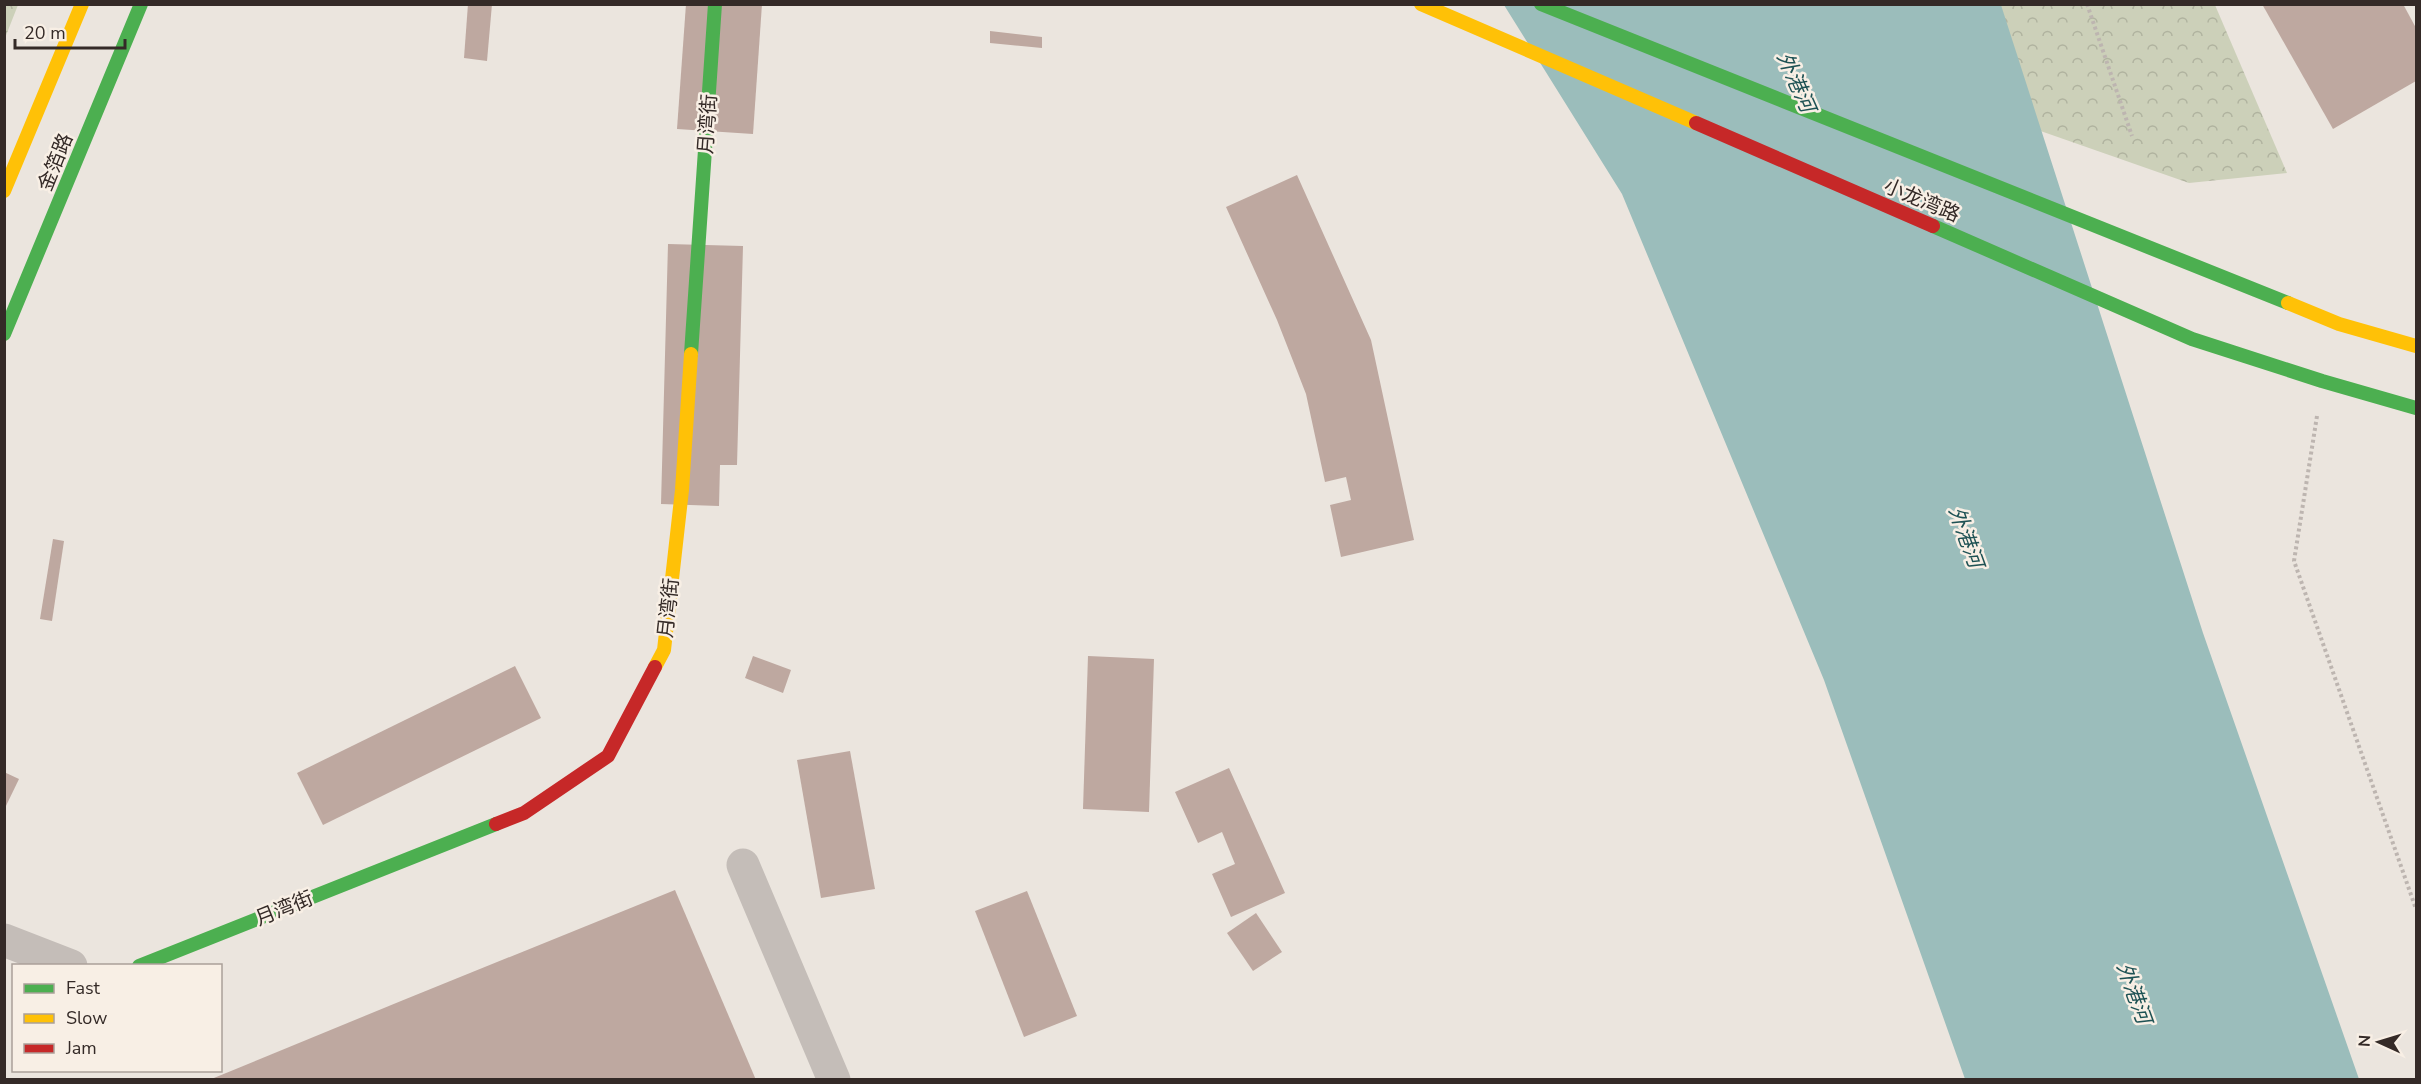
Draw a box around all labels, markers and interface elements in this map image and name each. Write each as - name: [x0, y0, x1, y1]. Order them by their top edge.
- scale bar: [15, 12, 124, 50]
- text: 20 m: [24, 21, 66, 45]
- water label: 外港河: [1770, 48, 1823, 120]
- street label: 月湾街: [692, 93, 723, 155]
- street label: 金箔路: [32, 129, 79, 195]
- street label: 小龙湾路: [1880, 172, 1964, 229]
- water label: 外港河: [1942, 503, 1991, 575]
- street label: 月湾街: [652, 577, 685, 639]
- street label: 月湾街: [251, 885, 317, 932]
- water label: 外港河: [2110, 959, 2159, 1031]
- legend: [12, 964, 222, 1072]
- text: Fast: [66, 976, 101, 1000]
- text: Slow: [66, 1006, 107, 1030]
- north arrow: [2349, 1012, 2409, 1072]
- text: N: [2354, 1034, 2376, 1048]
- text: Jam: [65, 1036, 97, 1060]

